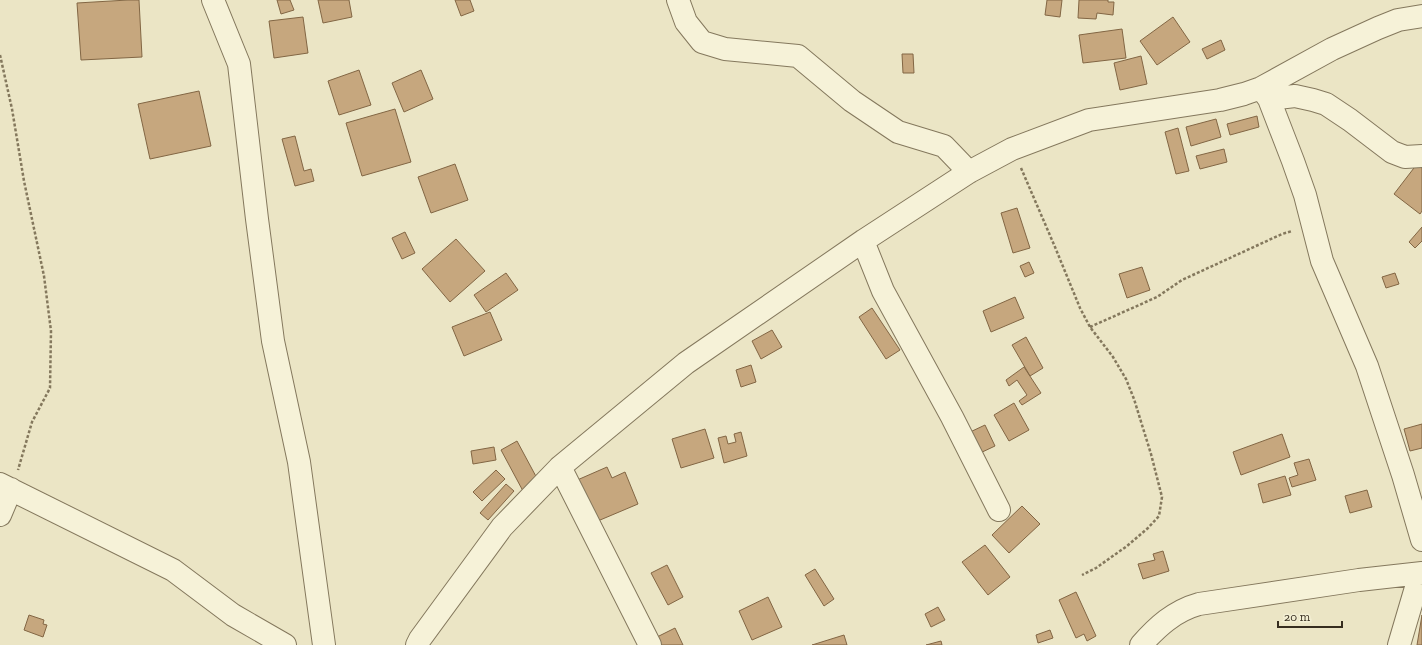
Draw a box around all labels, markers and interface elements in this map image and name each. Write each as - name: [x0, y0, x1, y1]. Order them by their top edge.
- scale bar: [1278, 603, 1342, 629]
- text: 20 m: [1284, 610, 1311, 624]

